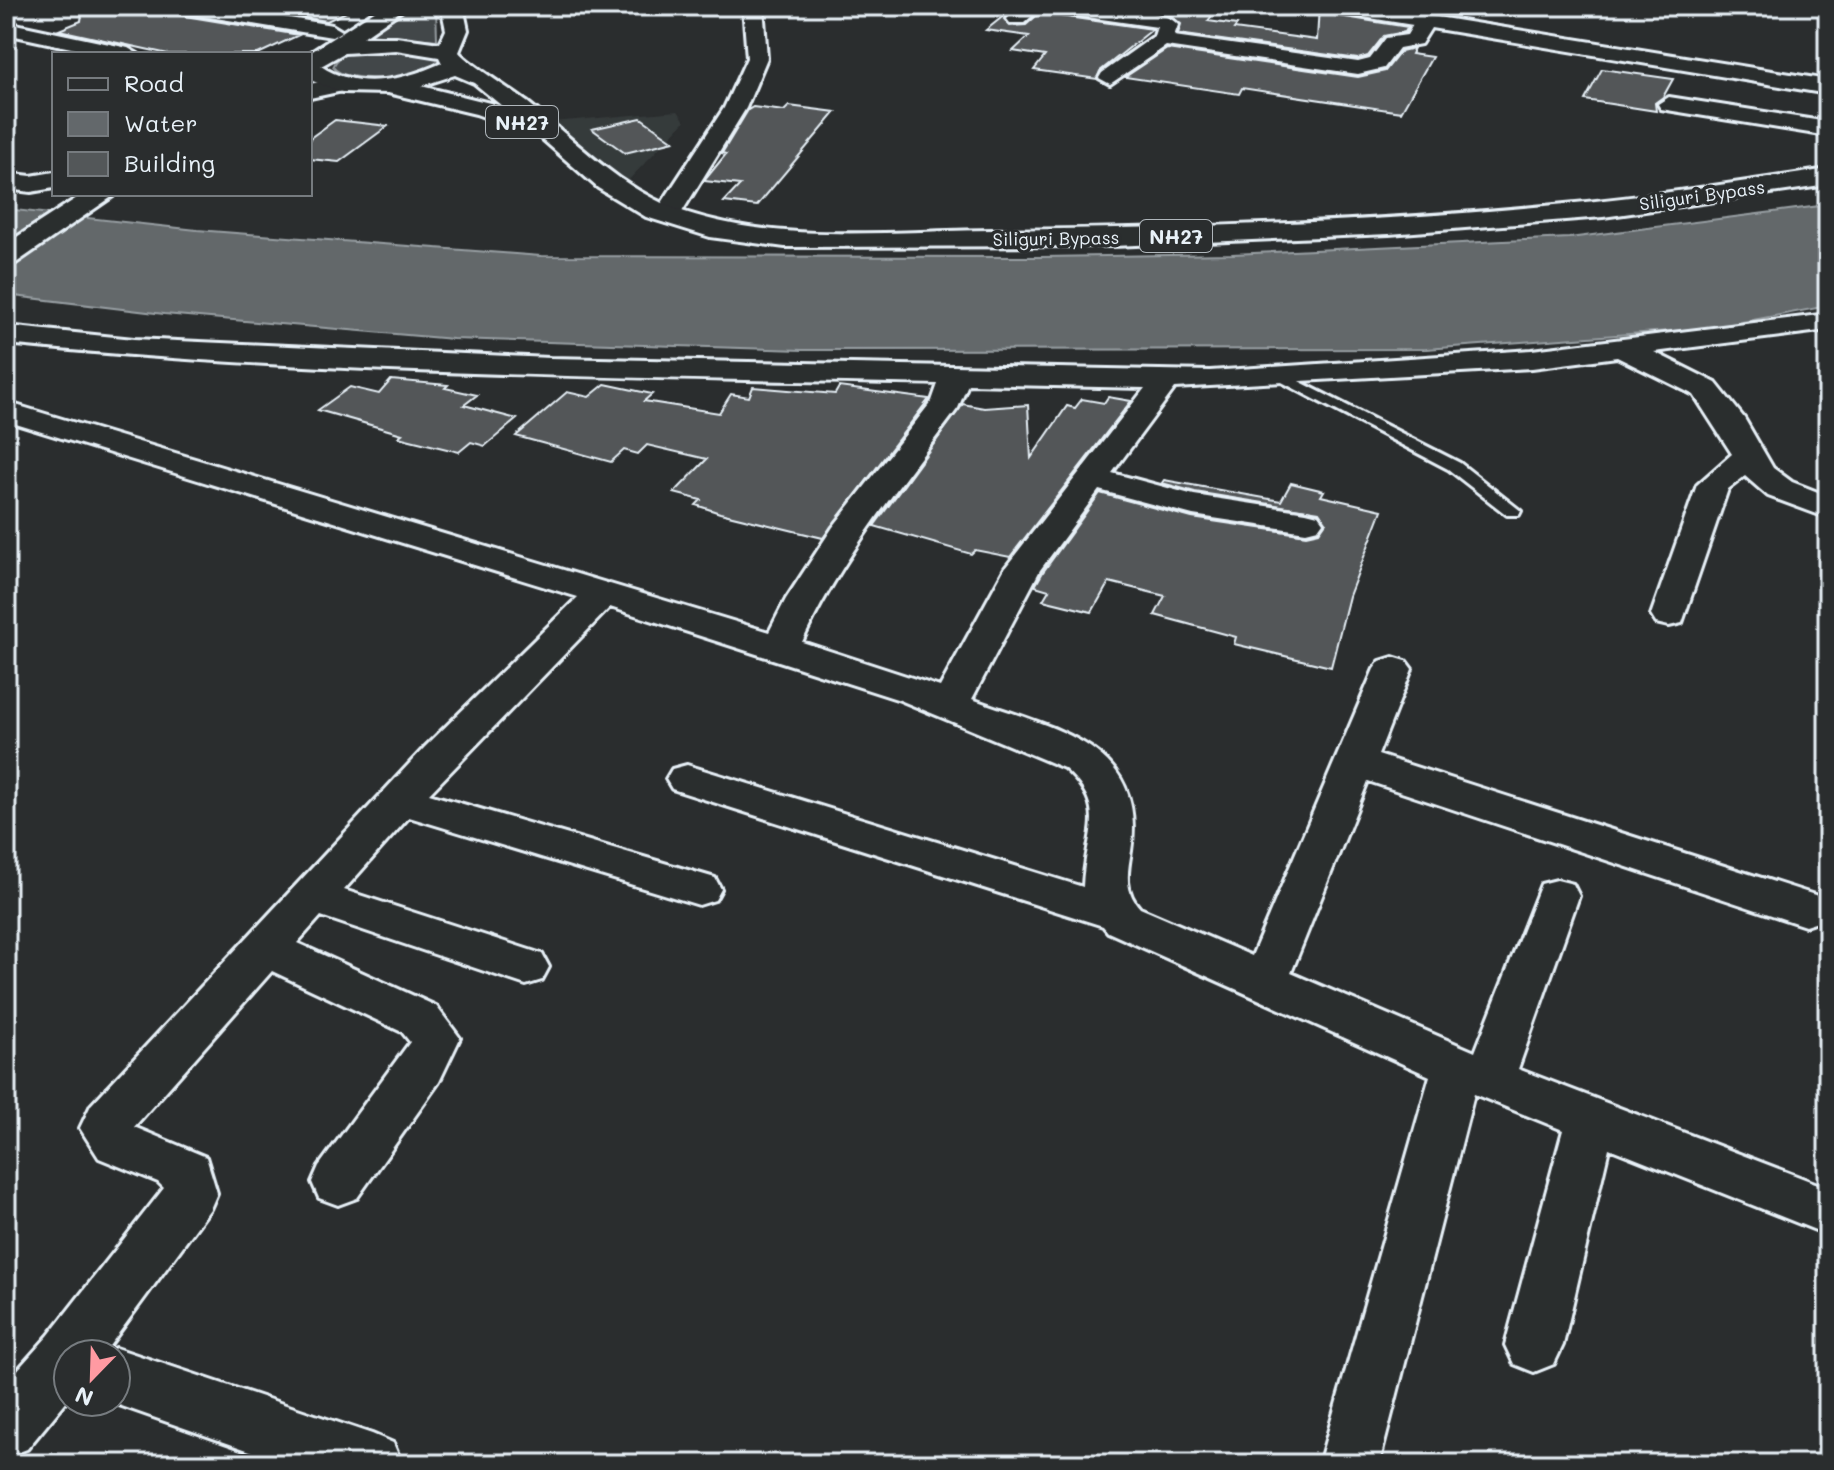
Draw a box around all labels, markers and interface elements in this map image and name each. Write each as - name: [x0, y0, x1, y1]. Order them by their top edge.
- legend: [52, 52, 312, 196]
- text: Road: [124, 67, 184, 98]
- road number: NH27: [486, 106, 558, 138]
- text: Water: [124, 107, 198, 138]
- text: Building: [124, 147, 215, 178]
- street label: Siliguri Bypass: [1638, 174, 1766, 216]
- road number: NH27: [1140, 220, 1212, 252]
- street label: Siliguri Bypass: [992, 225, 1120, 251]
- north arrow: [52, 1338, 132, 1418]
- text: N: [71, 1380, 97, 1413]

